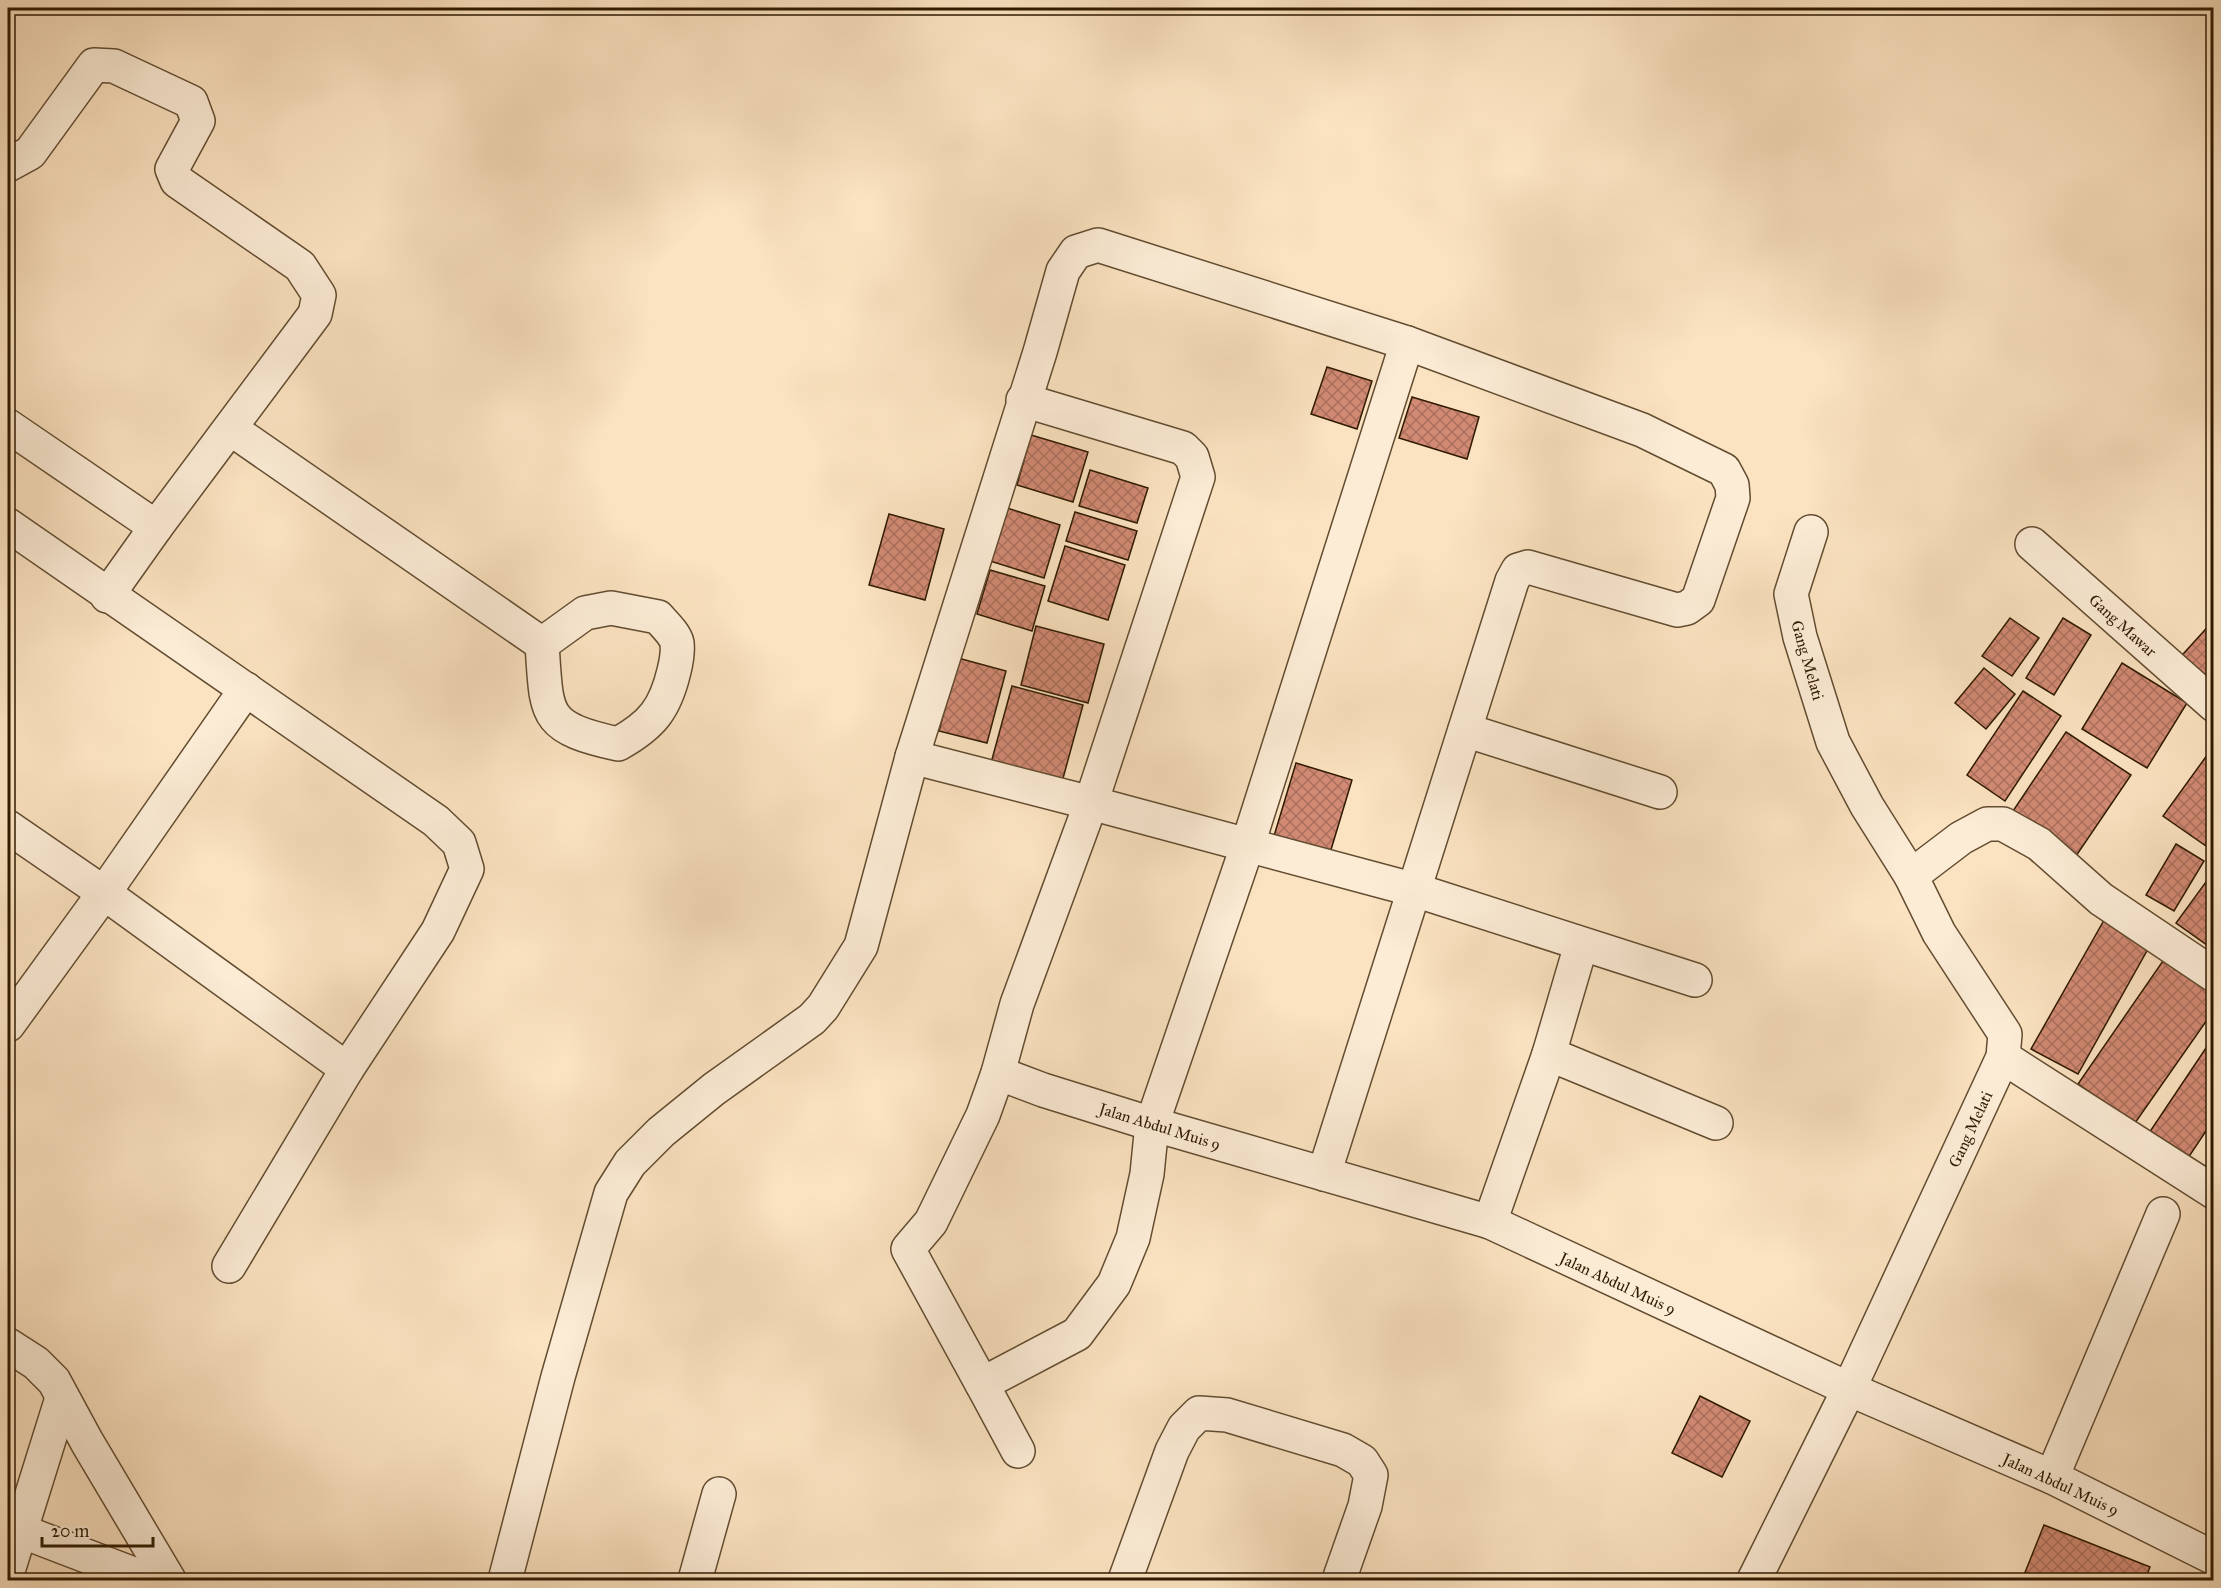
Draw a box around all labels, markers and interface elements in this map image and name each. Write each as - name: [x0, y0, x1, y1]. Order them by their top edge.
- street label: Gang Mawar: [2084, 590, 2160, 661]
- street label: Gang Melati: [1786, 618, 1828, 703]
- street label: Gang Melati: [1944, 1087, 1998, 1171]
- street label: Jalan Abdul Muis 9: [1095, 1098, 1223, 1155]
- street label: Jalan Abdul Muis 9: [1554, 1247, 1679, 1320]
- street label: Jalan Abdul Muis 9: [1997, 1448, 2122, 1521]
- scale bar: [42, 1510, 153, 1548]
- text: 20 m: [51, 1520, 89, 1542]

